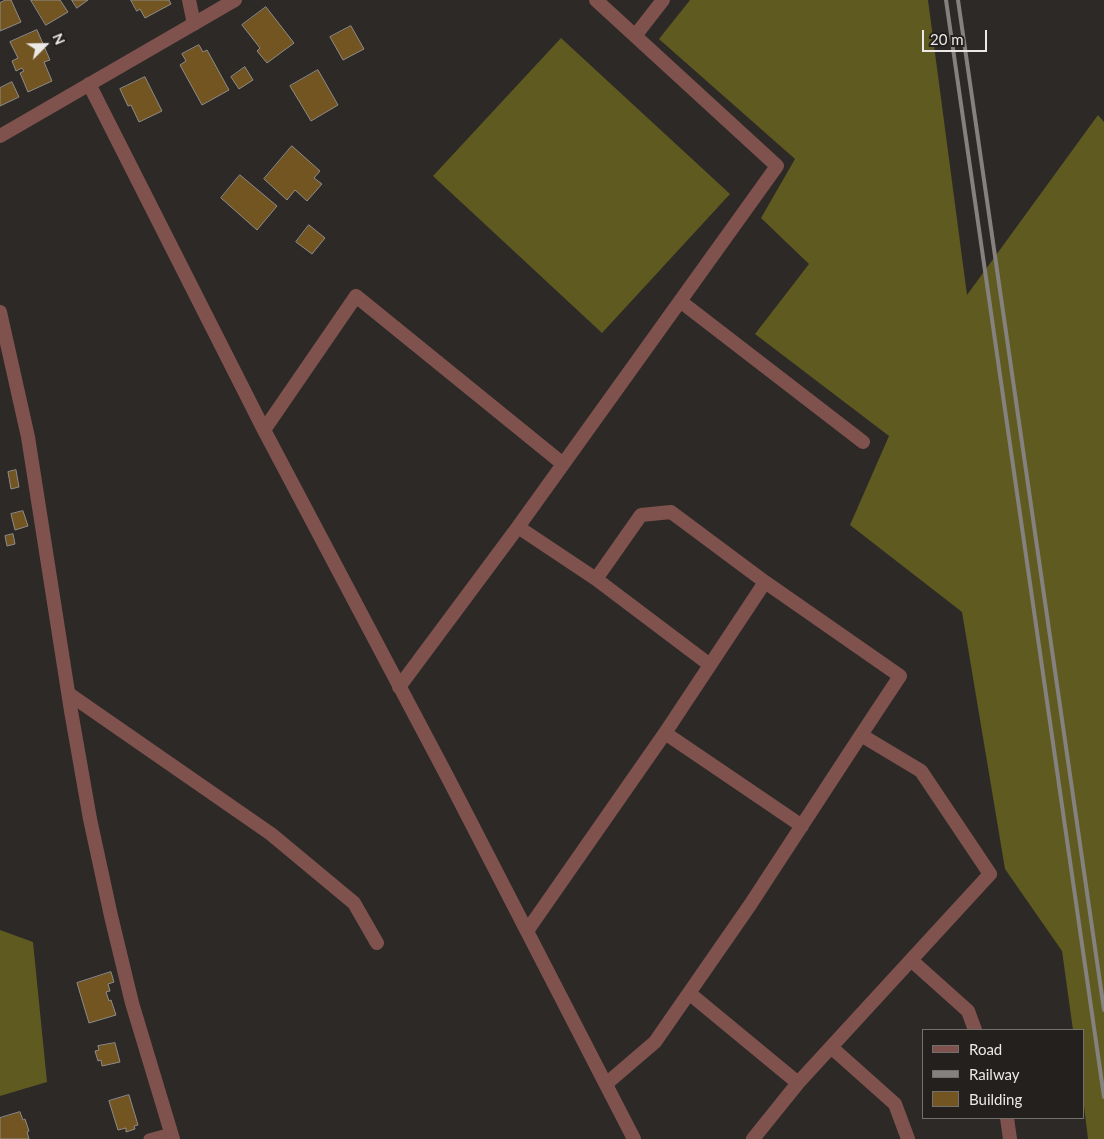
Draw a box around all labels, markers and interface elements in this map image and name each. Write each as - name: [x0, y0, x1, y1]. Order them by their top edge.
- north arrow: [20, 20, 70, 70]
- scale bar: [924, 20, 989, 52]
- text: 20 m: [930, 30, 964, 48]
- text: N: [49, 31, 69, 47]
- legend: [922, 1029, 1084, 1119]
- text: Road: [969, 1040, 1002, 1058]
- text: Railway: [969, 1065, 1020, 1083]
- text: Building: [969, 1090, 1022, 1108]

